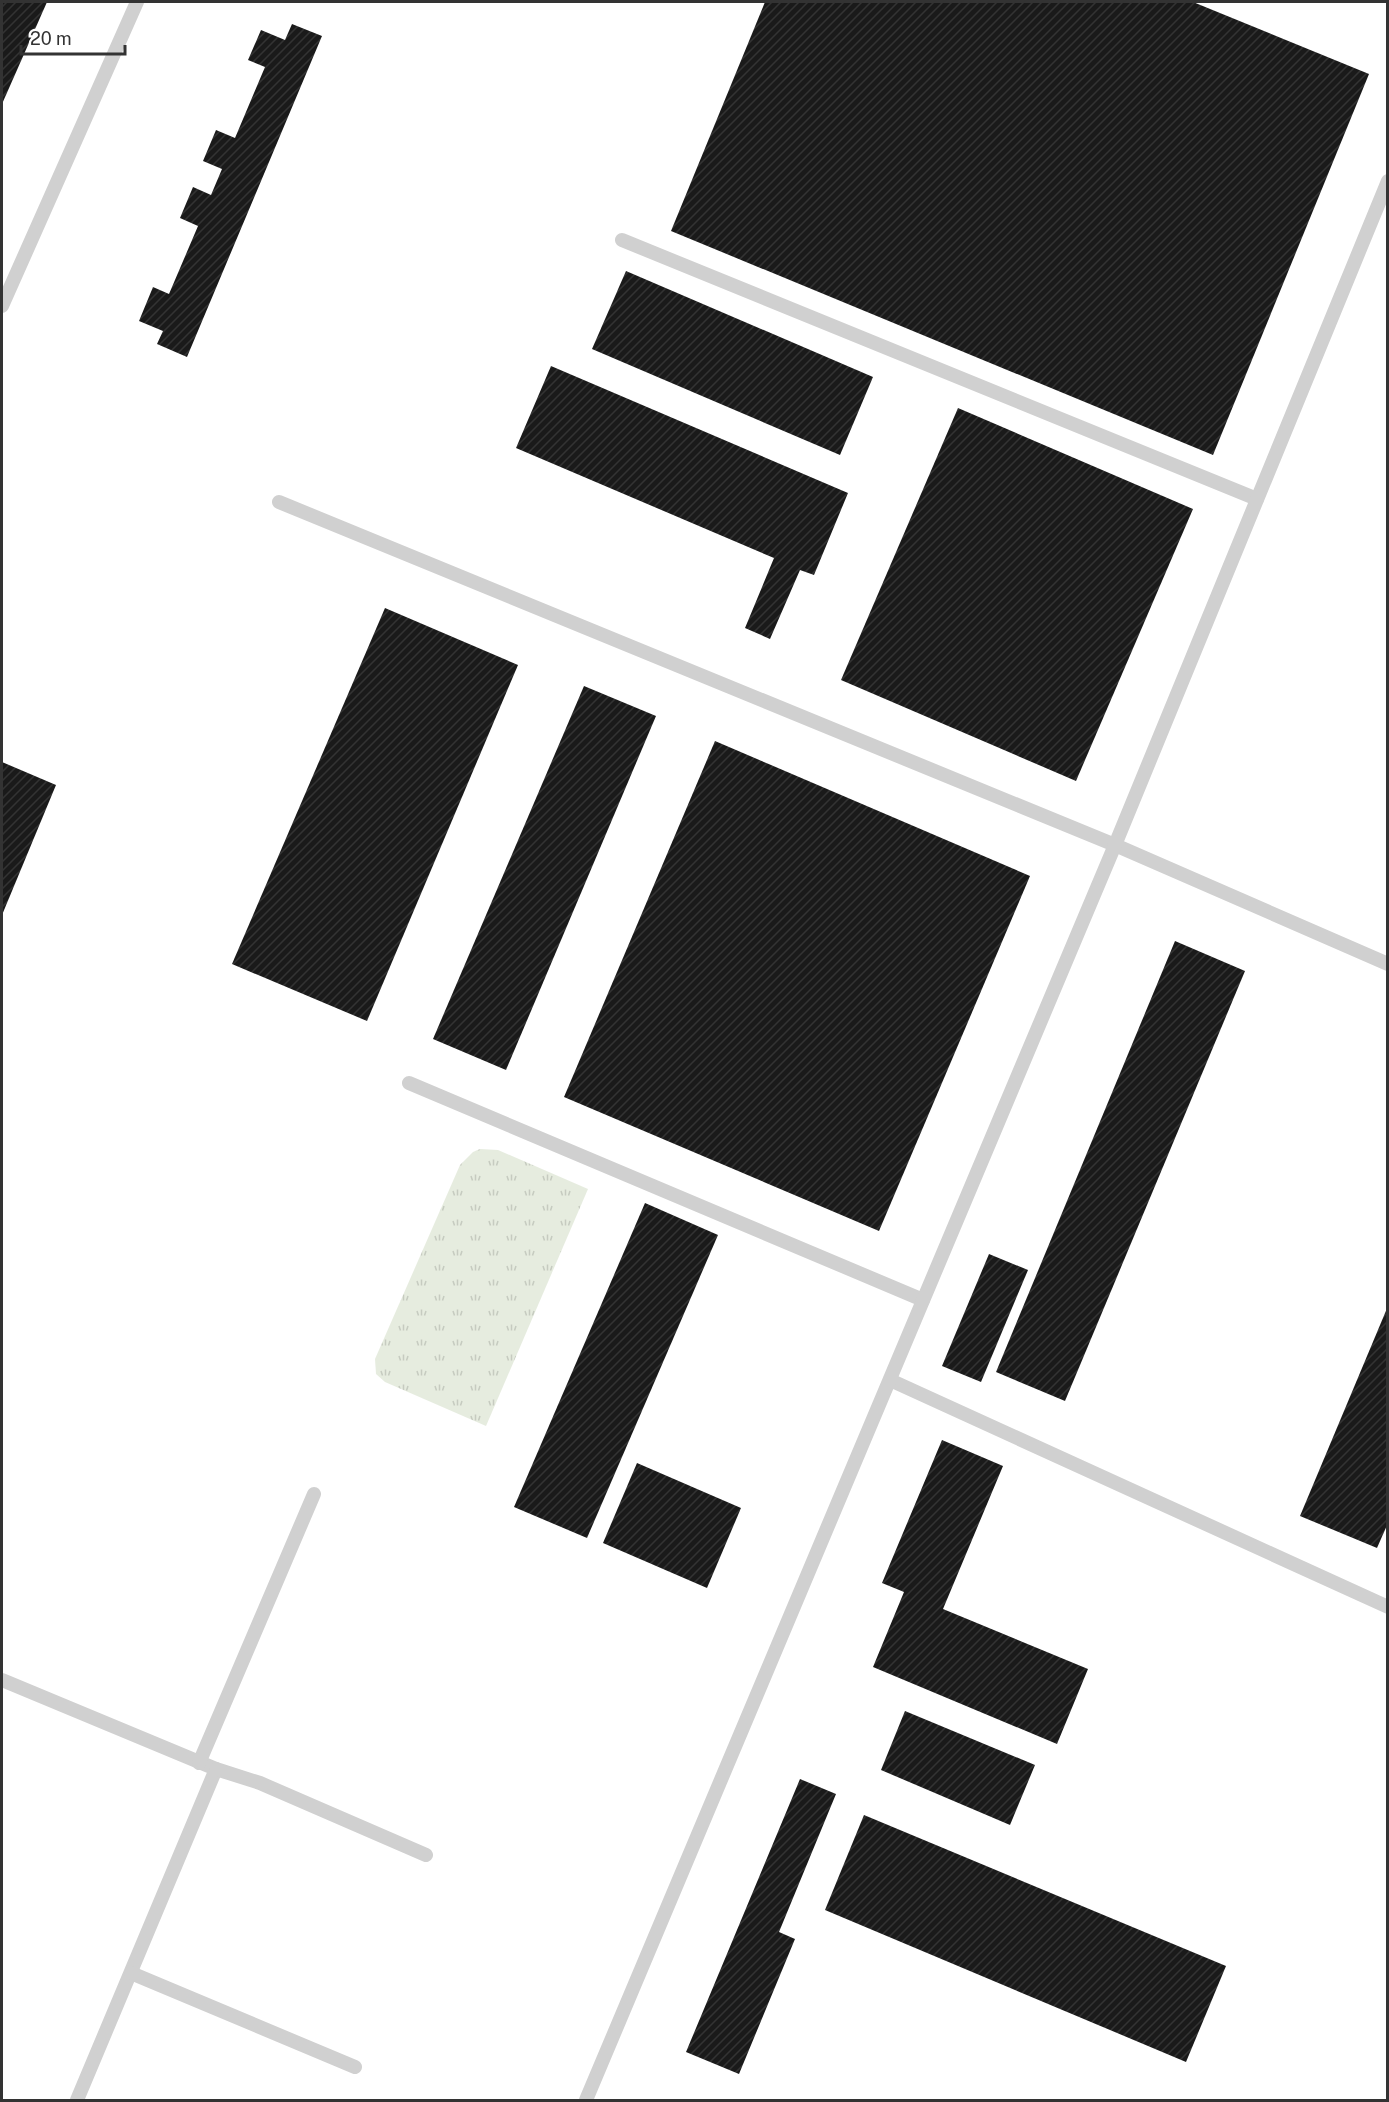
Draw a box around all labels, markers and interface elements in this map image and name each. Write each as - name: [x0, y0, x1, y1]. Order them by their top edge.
- scale bar: [21, 18, 124, 56]
- text: 20 m: [30, 28, 72, 49]

